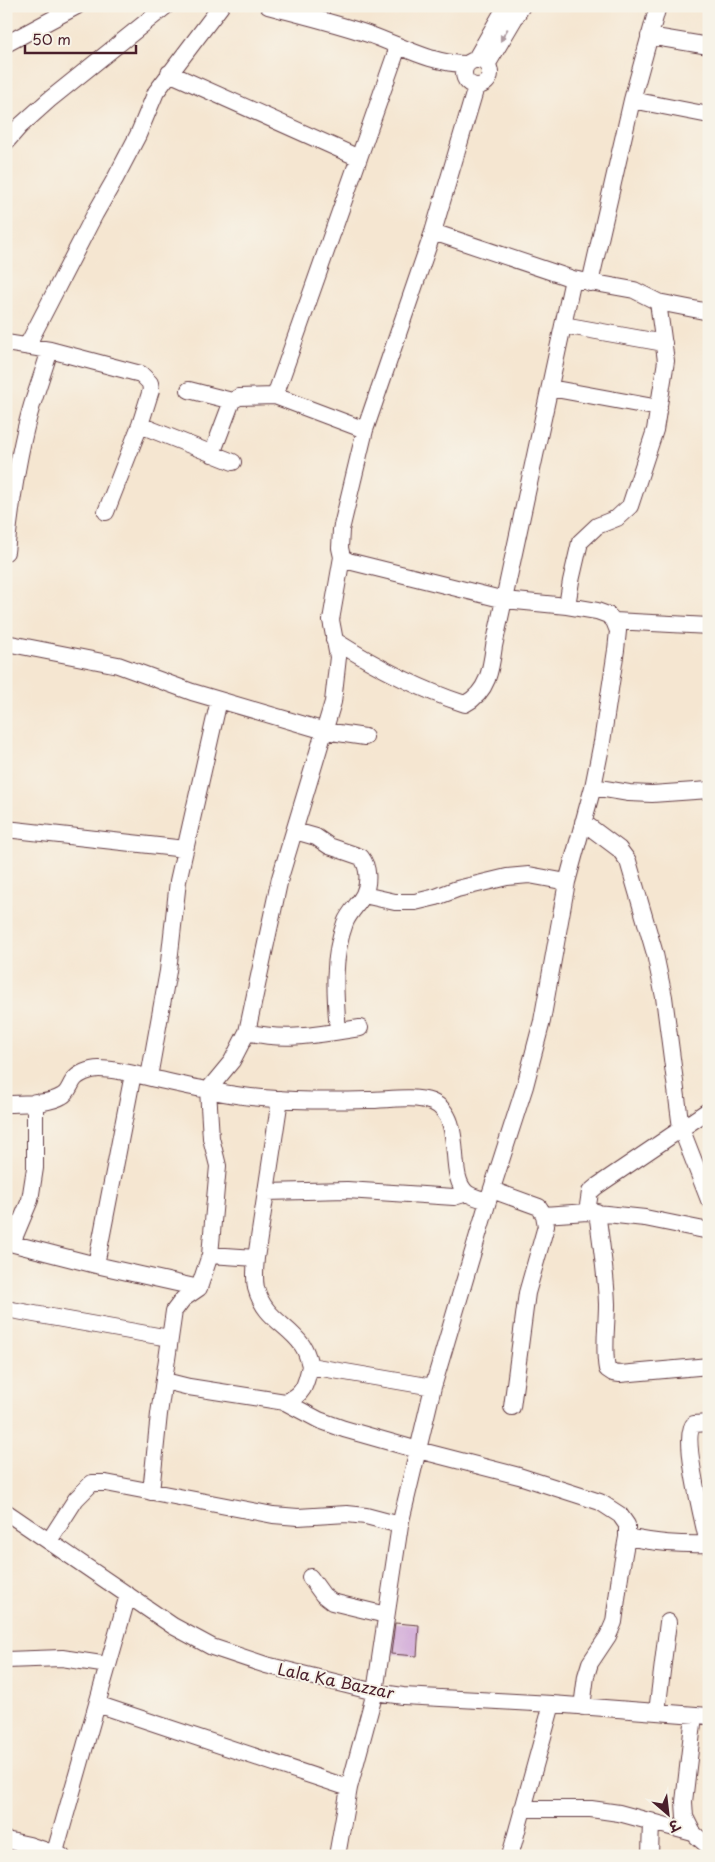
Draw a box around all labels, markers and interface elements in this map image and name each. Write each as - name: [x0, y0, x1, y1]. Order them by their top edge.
- scale bar: [25, 22, 136, 54]
- text: 50 m: [32, 27, 71, 50]
- one-way arrow: [500, 29, 509, 42]
- street label: Lala Ka Bazzar: [276, 1656, 397, 1704]
- north arrow: [642, 1790, 692, 1840]
- text: उ: [664, 1814, 685, 1838]

